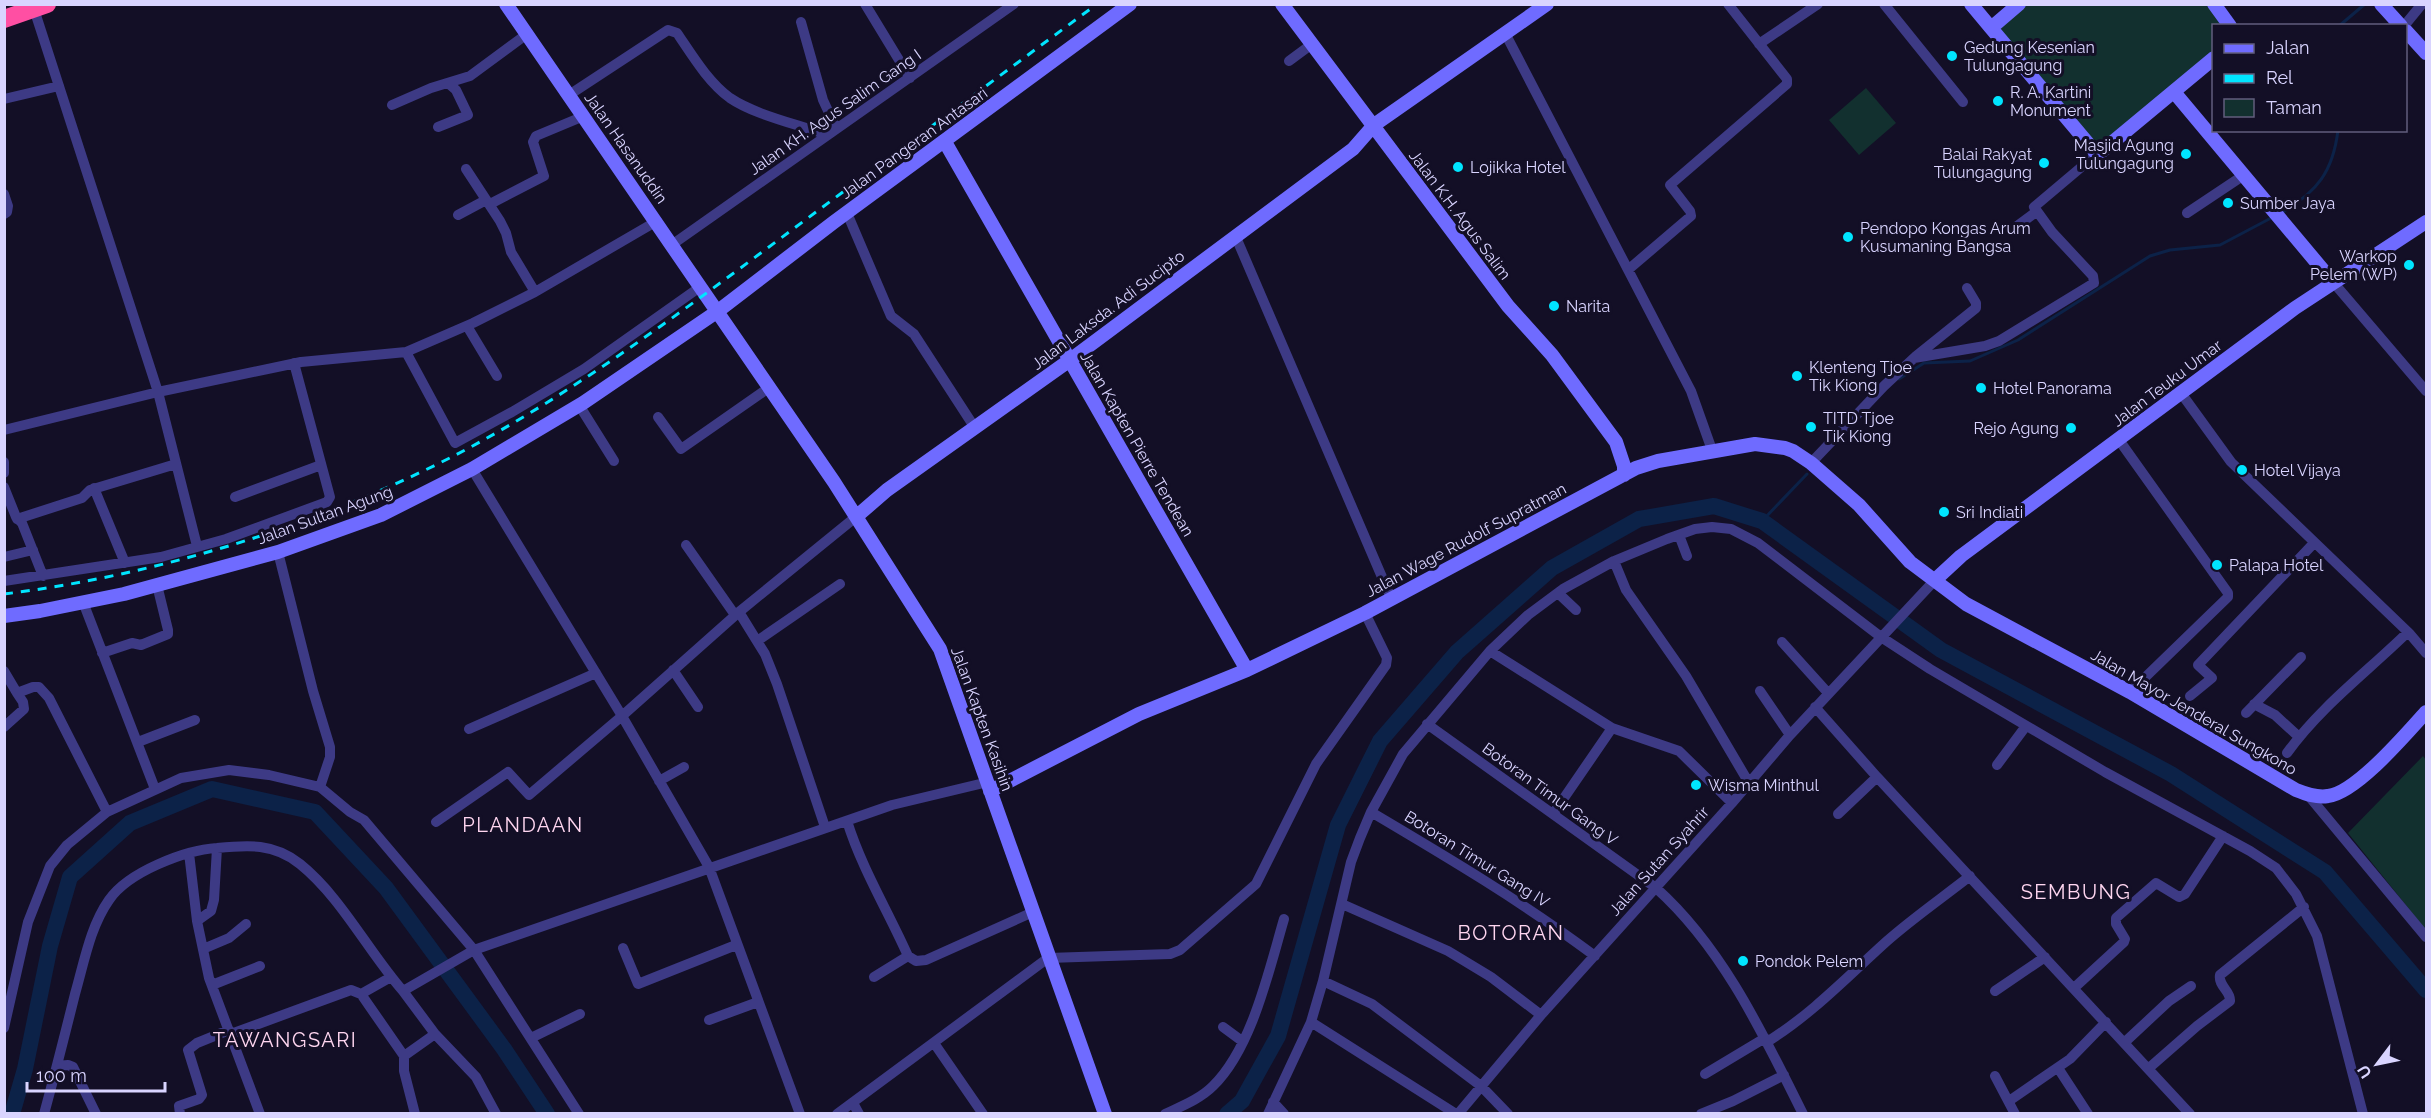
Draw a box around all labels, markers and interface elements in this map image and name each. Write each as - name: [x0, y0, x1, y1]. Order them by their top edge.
- legend: [2212, 24, 2407, 132]
- text: Jalan: [2266, 37, 2310, 58]
- place label: Gedung Kesenian Tulungagung: [1964, 38, 2095, 75]
- street label: Jalan KH. Agus Salim Gang I: [745, 45, 925, 179]
- marker: Gedung Kesenian Tulungagung: [1945, 49, 1959, 63]
- text: Rel: [2266, 67, 2293, 88]
- street label: Jalan Pangeran Antasari: [837, 83, 991, 203]
- place label: R. A. Kartini Monument: [2010, 83, 2092, 120]
- street label: Jalan Hasanuddin: [581, 89, 671, 207]
- marker: R. A. Kartini Monument: [1991, 94, 2005, 108]
- text: Taman: [2266, 97, 2322, 118]
- place label: Masjid Agung Tulungagung: [2074, 136, 2174, 173]
- place label: Balai Rakyat Tulungagung: [1934, 145, 2033, 182]
- street label: Jalan K.H. Agus Salim: [1405, 146, 1515, 284]
- marker: Masjid Agung Tulungagung: [2179, 147, 2193, 161]
- marker: Balai Rakyat Tulungagung: [2037, 156, 2051, 170]
- place label: Lojikka Hotel: [1470, 158, 1566, 177]
- marker: Lojikka Hotel: [1451, 160, 1465, 174]
- place label: Sumber Jaya: [2240, 194, 2335, 213]
- marker: Sumber Jaya: [2221, 196, 2235, 210]
- place label: Pendopo Kongas Arum Kusumaning Bangsa: [1860, 219, 2031, 256]
- marker: Pendopo Kongas Arum Kusumaning Bangsa: [1841, 230, 1855, 244]
- street label: Jalan Laksda. Adi Sucipto: [1028, 246, 1188, 374]
- place label: Warkop Pelem (WP): [2310, 247, 2397, 284]
- marker: Warkop Pelem (WP): [2402, 258, 2416, 272]
- place label: Narita: [1566, 297, 1610, 316]
- marker: Narita: [1547, 299, 1561, 313]
- street label: Jalan Teuku Umar: [2108, 335, 2226, 430]
- street label: Jalan Kapten Pierre Tendean: [1076, 348, 1198, 540]
- place label: Klenteng Tjoe Tik Kiong: [1809, 358, 1912, 395]
- marker: Klenteng Tjoe Tik Kiong: [1790, 369, 1804, 383]
- place label: Hotel Panorama: [1993, 379, 2112, 398]
- marker: Hotel Panorama: [1974, 381, 1988, 395]
- place label: TITD Tjoe Tik Kiong: [1823, 409, 1894, 446]
- place label: Rejo Agung: [1974, 419, 2059, 438]
- marker: TITD Tjoe Tik Kiong: [1804, 420, 1818, 434]
- marker: Rejo Agung: [2064, 421, 2078, 435]
- place label: Hotel Vijaya: [2254, 461, 2341, 480]
- marker: Hotel Vijaya: [2235, 463, 2249, 477]
- street label: Jalan Wage Rudolf Supratman: [1363, 479, 1569, 601]
- street label: Jalan Sultan Agung: [255, 482, 395, 548]
- place label: Sri Indiati: [1956, 503, 2023, 522]
- marker: Sri Indiati: [1937, 505, 1951, 519]
- place label: Palapa Hotel: [2229, 556, 2324, 575]
- marker: Palapa Hotel: [2210, 558, 2224, 572]
- street label: Jalan Kapten Kasihin: [947, 644, 1017, 794]
- street label: Jalan Mayor Jenderal Sungkono: [2088, 645, 2300, 779]
- street label: Botoran Timur Gang V: [1479, 739, 1621, 850]
- place label: Wisma Minthul: [1708, 776, 1819, 795]
- marker: Wisma Minthul: [1689, 778, 1703, 792]
- street label: Jalan Sutan Syahrir: [1605, 802, 1713, 919]
- street label: Botoran Timur Gang IV: [1401, 807, 1553, 911]
- district label: PLANDAAN: [462, 813, 584, 837]
- district label: SEMBUNG: [2021, 880, 2131, 904]
- district label: BOTORAN: [1457, 921, 1565, 945]
- place label: Pondok Pelem: [1755, 952, 1863, 971]
- marker: Pondok Pelem: [1736, 954, 1750, 968]
- district label: TAWANGSARI: [213, 1028, 357, 1052]
- north arrow: [2347, 1034, 2407, 1094]
- scale bar: [27, 1055, 165, 1093]
- text: U: [2353, 1062, 2376, 1082]
- text: 100 m: [36, 1065, 87, 1086]

